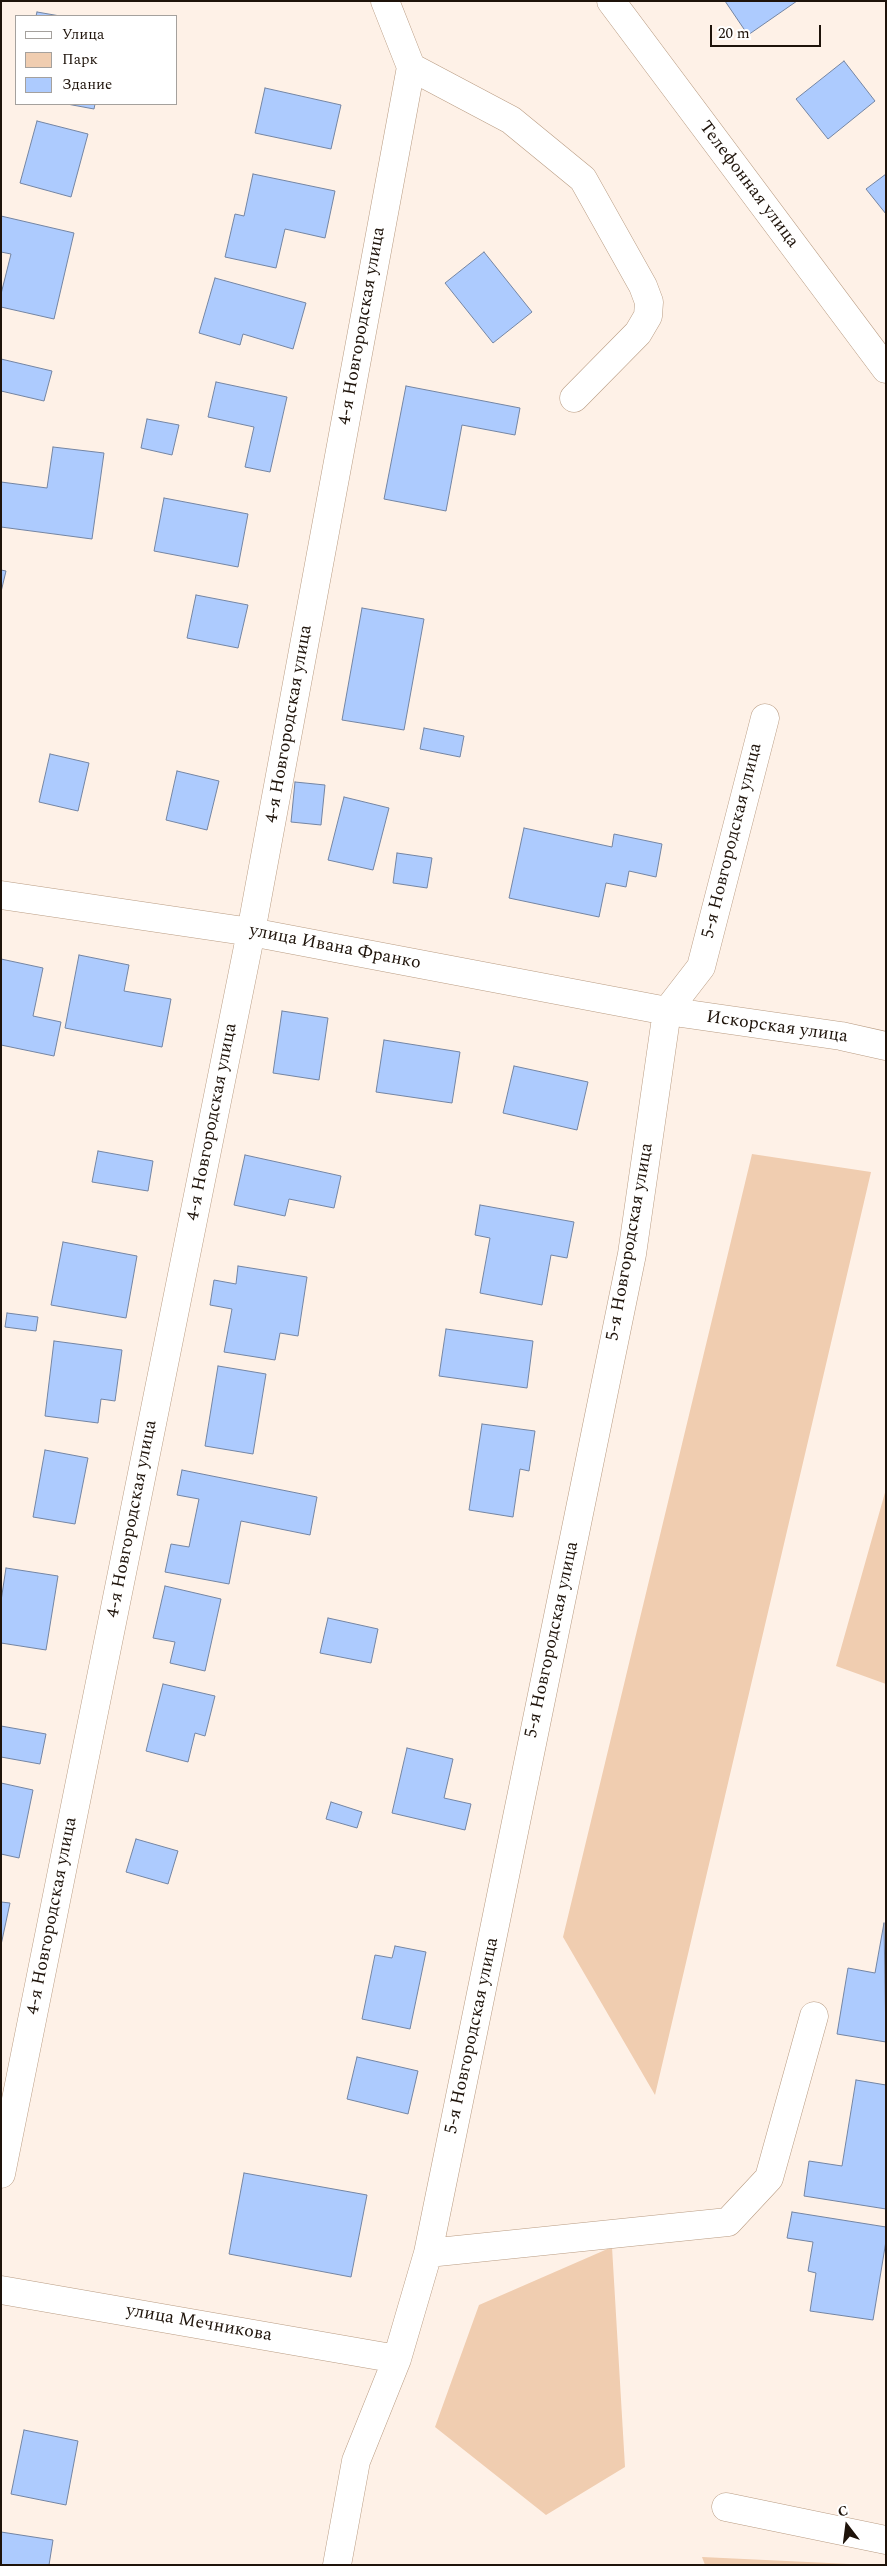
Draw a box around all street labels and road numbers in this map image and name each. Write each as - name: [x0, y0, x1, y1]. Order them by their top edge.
- street label: Телефонная улица: [693, 117, 803, 253]
- street label: 4-я Новгородская улица: [335, 225, 391, 427]
- street label: 4-я Новгородская улица: [262, 623, 318, 825]
- street label: 5-я Новгородская улица: [698, 741, 768, 941]
- street label: улица Ивана Франко: [247, 921, 423, 975]
- street label: Искорская улица: [705, 1007, 849, 1049]
- street label: 4-я Новгородская улица: [183, 1021, 243, 1223]
- street label: 5-я Новгородская улица: [603, 1141, 659, 1343]
- street label: 4-я Новгородская улица: [103, 1418, 163, 1620]
- street label: 5-я Новгородская улица: [522, 1540, 584, 1740]
- street label: 4-я Новгородская улица: [23, 1815, 83, 2017]
- street label: 5-я Новгородская улица: [442, 1936, 504, 2136]
- street label: улица Мечникова: [124, 2301, 274, 2347]

